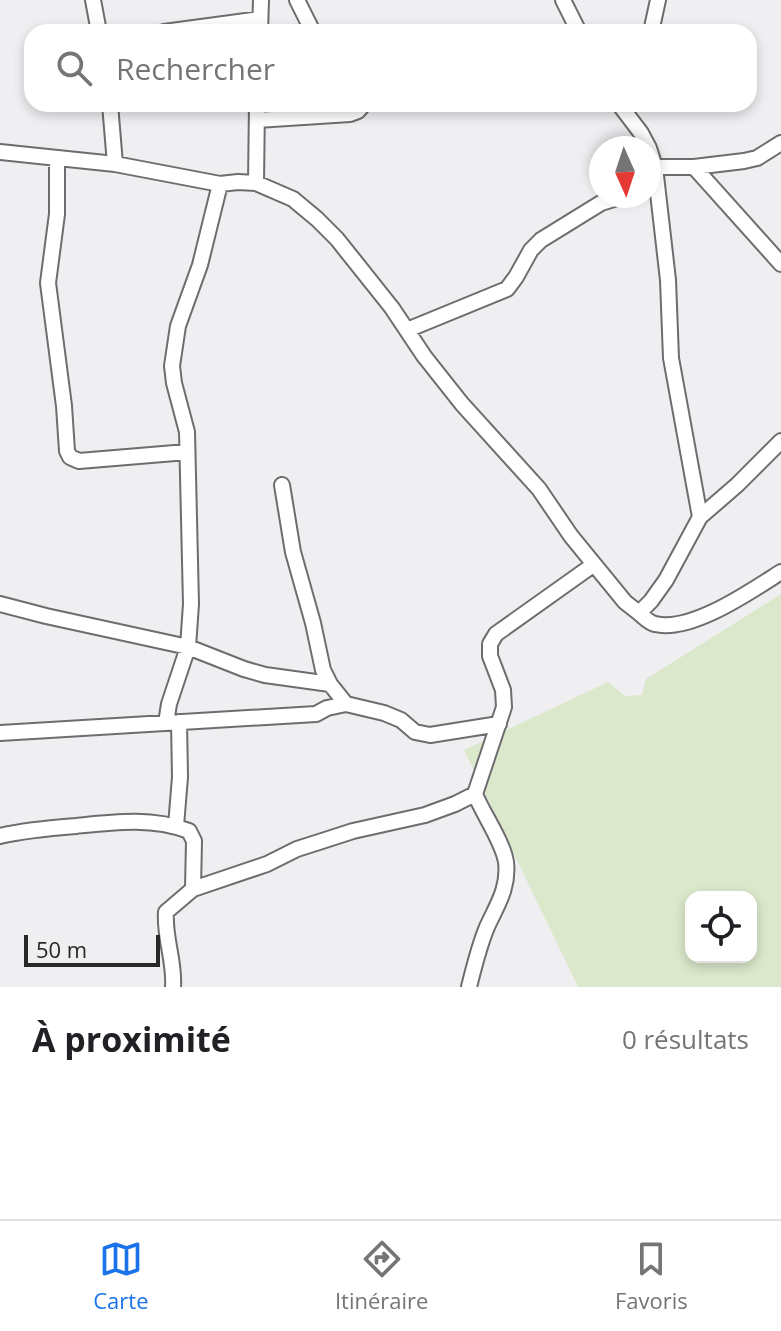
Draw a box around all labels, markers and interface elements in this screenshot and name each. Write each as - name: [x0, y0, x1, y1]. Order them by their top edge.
- search box: [24, 24, 757, 112]
- icon: search: [52, 46, 96, 90]
- text: Rechercher: [116, 48, 275, 89]
- north arrow: [589, 136, 661, 208]
- map controls: [685, 891, 757, 963]
- button: locate: [685, 891, 757, 963]
- scale bar: [24, 931, 160, 967]
- text: 50 m: [36, 934, 87, 964]
- text: À proximité: [32, 1016, 231, 1062]
- text: 0 résultats: [622, 1021, 749, 1057]
- tab: Carte: [93, 1237, 149, 1315]
- tab: Itinéraire: [335, 1237, 428, 1315]
- tab: Favoris: [615, 1237, 688, 1315]

